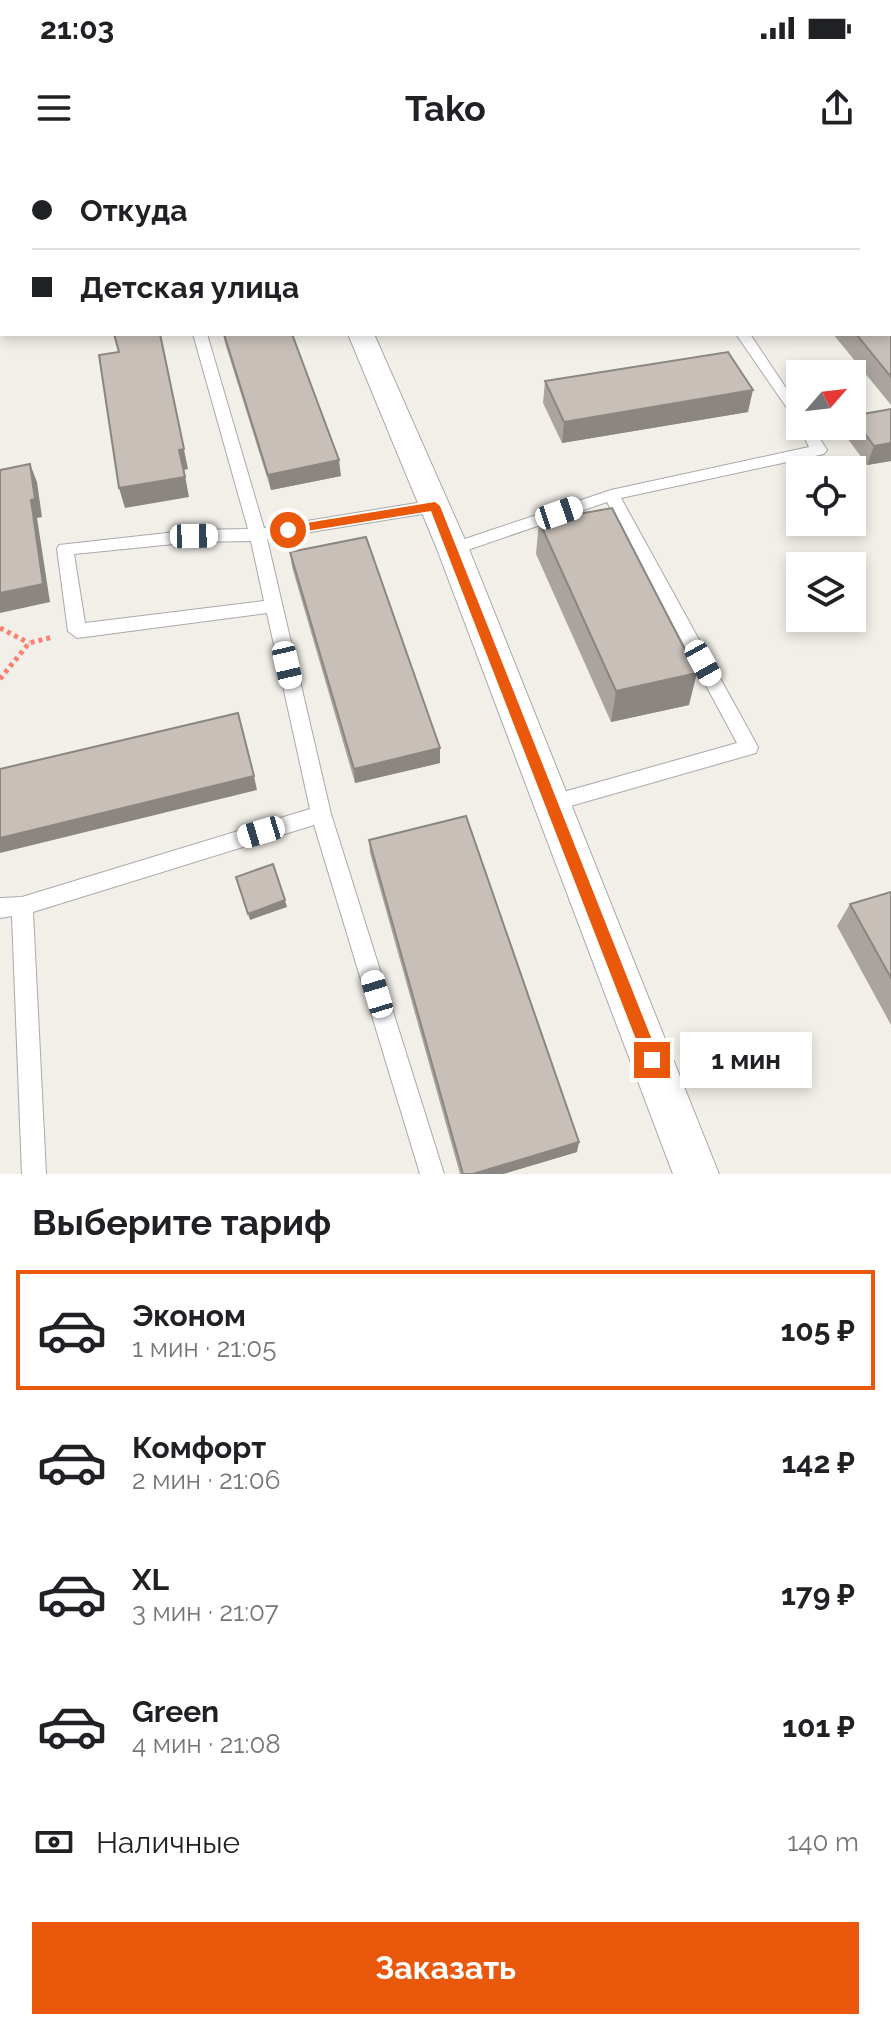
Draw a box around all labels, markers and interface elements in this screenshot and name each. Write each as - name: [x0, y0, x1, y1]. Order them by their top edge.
- text: 21:03: [40, 11, 114, 46]
- icon: menu: [32, 86, 76, 130]
- icon: share: [815, 86, 859, 130]
- text: Tako: [405, 87, 486, 129]
- text: Откуда: [80, 193, 187, 228]
- text: Детская улица: [80, 270, 299, 305]
- north arrow: [786, 360, 866, 440]
- map controls: [786, 360, 866, 632]
- button: locate: [786, 456, 866, 536]
- car: [532, 494, 586, 532]
- route start: [270, 512, 306, 548]
- car: [170, 524, 218, 548]
- button: layers: [786, 552, 866, 632]
- car: [681, 636, 725, 690]
- car: [270, 639, 304, 691]
- car: [235, 814, 287, 850]
- car: [359, 968, 395, 1020]
- callout: 1 мин: [680, 1032, 812, 1088]
- route end: [634, 1042, 670, 1078]
- text: 1 мин: [711, 1045, 781, 1075]
- text: Выберите тариф: [32, 1201, 331, 1243]
- icon: car: [36, 1294, 108, 1366]
- text: Эконом: [132, 1298, 246, 1333]
- text: 105 ₽: [781, 1313, 855, 1348]
- text: 1 мин · 21:05: [132, 1333, 276, 1363]
- icon: car: [36, 1426, 108, 1498]
- text: Комфорт: [132, 1430, 266, 1465]
- text: 142 ₽: [782, 1445, 855, 1480]
- text: 2 мин · 21:06: [132, 1465, 280, 1495]
- icon: car: [36, 1558, 108, 1630]
- text: XL: [132, 1562, 169, 1597]
- text: 179 ₽: [781, 1577, 855, 1612]
- text: 3 мин · 21:07: [132, 1597, 279, 1627]
- icon: car: [36, 1690, 108, 1762]
- text: Green: [132, 1694, 219, 1729]
- text: 101 ₽: [782, 1709, 855, 1744]
- text: 4 мин · 21:08: [132, 1729, 281, 1759]
- icon: cash: [32, 1820, 76, 1864]
- text: Наличные: [96, 1825, 240, 1860]
- text: 140 m: [787, 1827, 859, 1857]
- button: Заказать: [32, 1922, 859, 2014]

